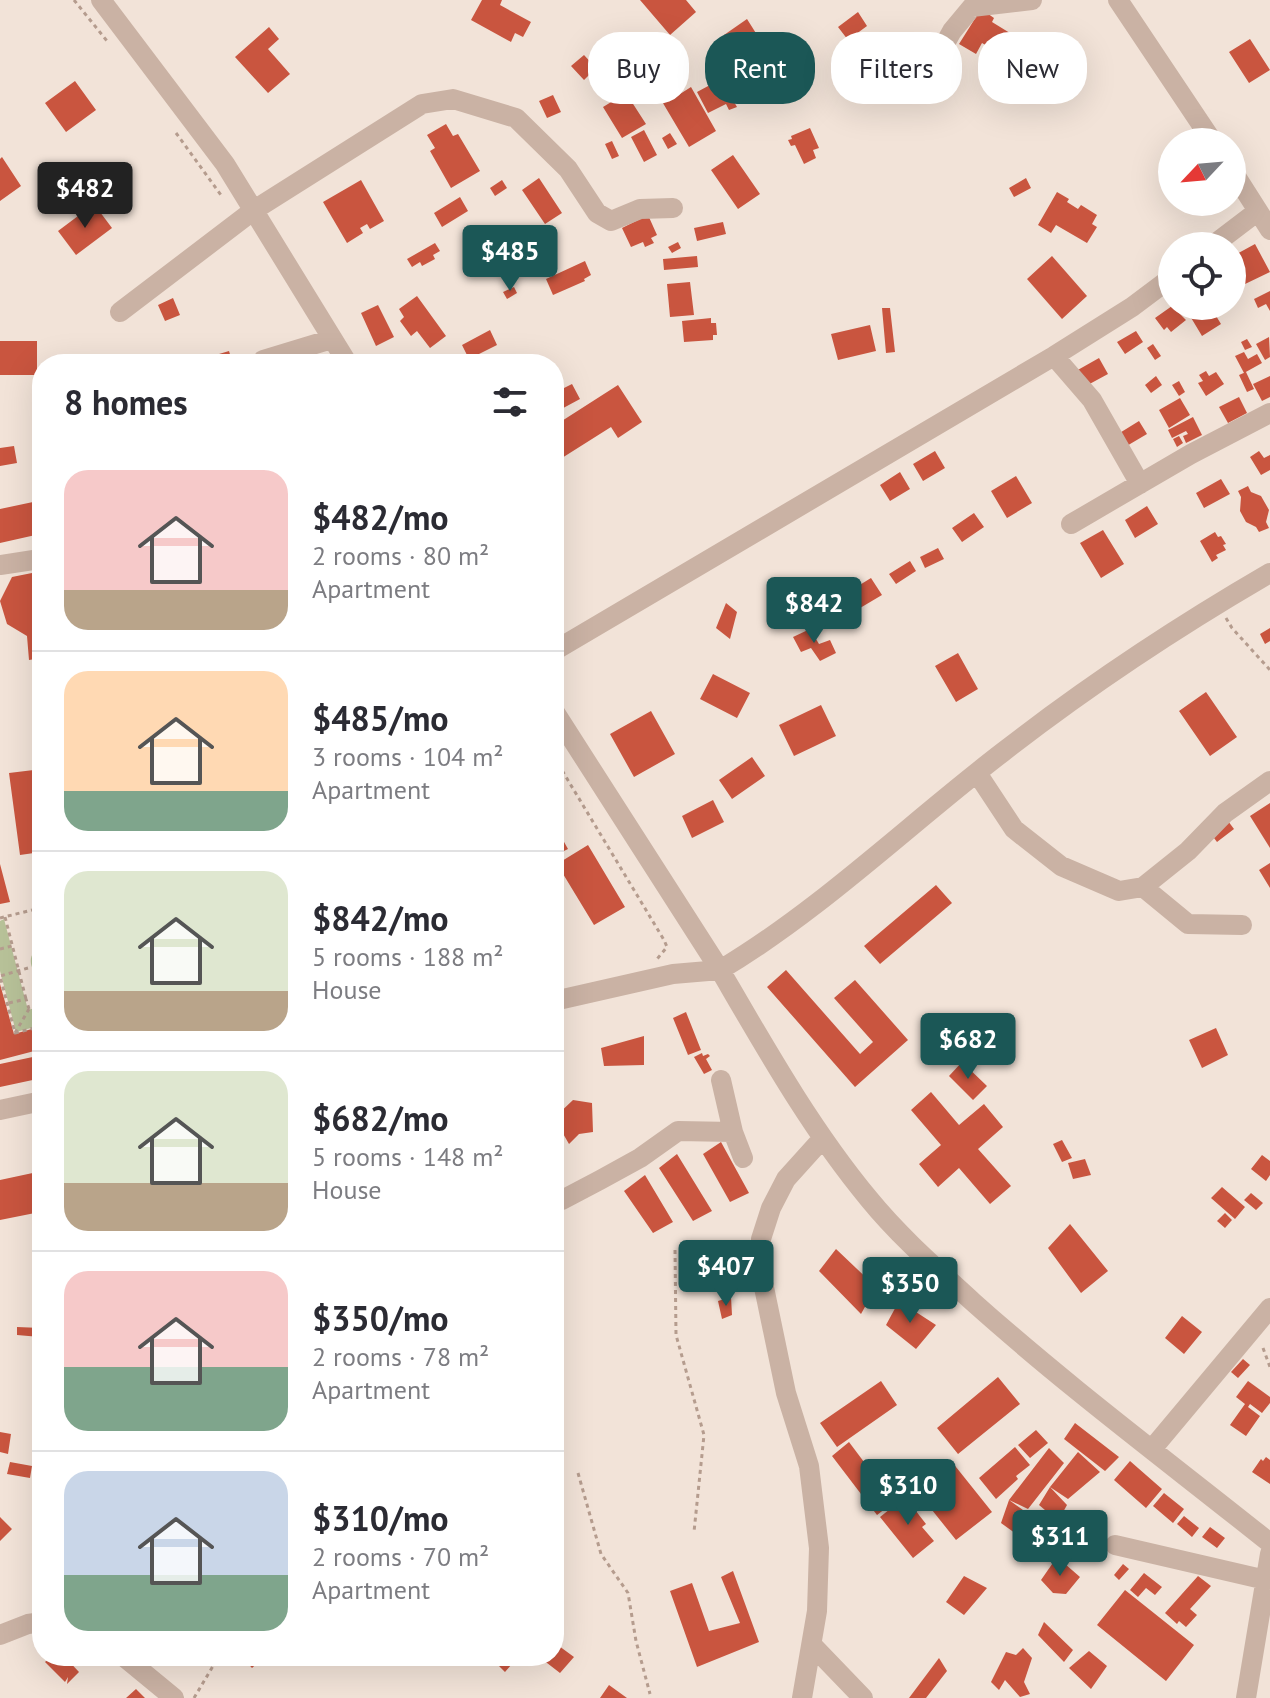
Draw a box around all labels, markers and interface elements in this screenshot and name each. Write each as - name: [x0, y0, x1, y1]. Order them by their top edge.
- chip: Buy: [588, 32, 689, 104]
- chip: Rent: [705, 32, 815, 104]
- chip: Filters: [831, 32, 962, 104]
- chip: New: [978, 32, 1087, 104]
- north arrow: [1158, 128, 1246, 216]
- map controls: [1158, 128, 1246, 320]
- pin: $482: [38, 162, 132, 230]
- text: $482: [56, 171, 114, 204]
- pin: $485: [463, 225, 557, 293]
- button: locate: [1158, 232, 1246, 320]
- text: $485: [481, 234, 539, 267]
- text: 8 homes: [64, 380, 188, 424]
- icon: filters: [488, 380, 532, 424]
- text: $482/mo: [312, 495, 449, 539]
- icon: home: [128, 502, 224, 598]
- text: 2 rooms · 80 m²: [312, 539, 489, 572]
- text: Apartment: [312, 572, 430, 605]
- pin: $842: [767, 577, 861, 645]
- text: $842: [785, 586, 843, 619]
- text: $485/mo: [312, 696, 449, 740]
- icon: home: [128, 703, 224, 799]
- text: 3 rooms · 104 m²: [312, 740, 504, 773]
- text: Apartment: [312, 773, 430, 806]
- text: $842/mo: [312, 896, 449, 940]
- icon: home: [128, 903, 224, 999]
- text: 5 rooms · 188 m²: [312, 940, 504, 973]
- text: House: [312, 973, 382, 1006]
- pin: $682: [921, 1013, 1015, 1081]
- text: $682: [939, 1022, 997, 1055]
- text: $682/mo: [312, 1096, 449, 1140]
- icon: home: [128, 1103, 224, 1199]
- text: 5 rooms · 148 m²: [312, 1140, 504, 1173]
- text: House: [312, 1173, 382, 1206]
- pin: $407: [679, 1240, 773, 1308]
- text: $407: [697, 1249, 755, 1282]
- pin: $350: [863, 1257, 957, 1325]
- text: $350: [881, 1266, 939, 1299]
- text: $350/mo: [312, 1296, 449, 1340]
- icon: home: [128, 1303, 224, 1399]
- text: 2 rooms · 78 m²: [312, 1340, 489, 1373]
- text: Apartment: [312, 1373, 430, 1406]
- pin: $310: [861, 1459, 955, 1527]
- text: $310: [879, 1468, 937, 1501]
- text: $310/mo: [312, 1496, 449, 1540]
- icon: home: [128, 1503, 224, 1599]
- pin: $311: [1013, 1510, 1107, 1578]
- text: $311: [1031, 1519, 1089, 1552]
- text: 2 rooms · 70 m²: [312, 1540, 489, 1573]
- text: Apartment: [312, 1573, 430, 1606]

